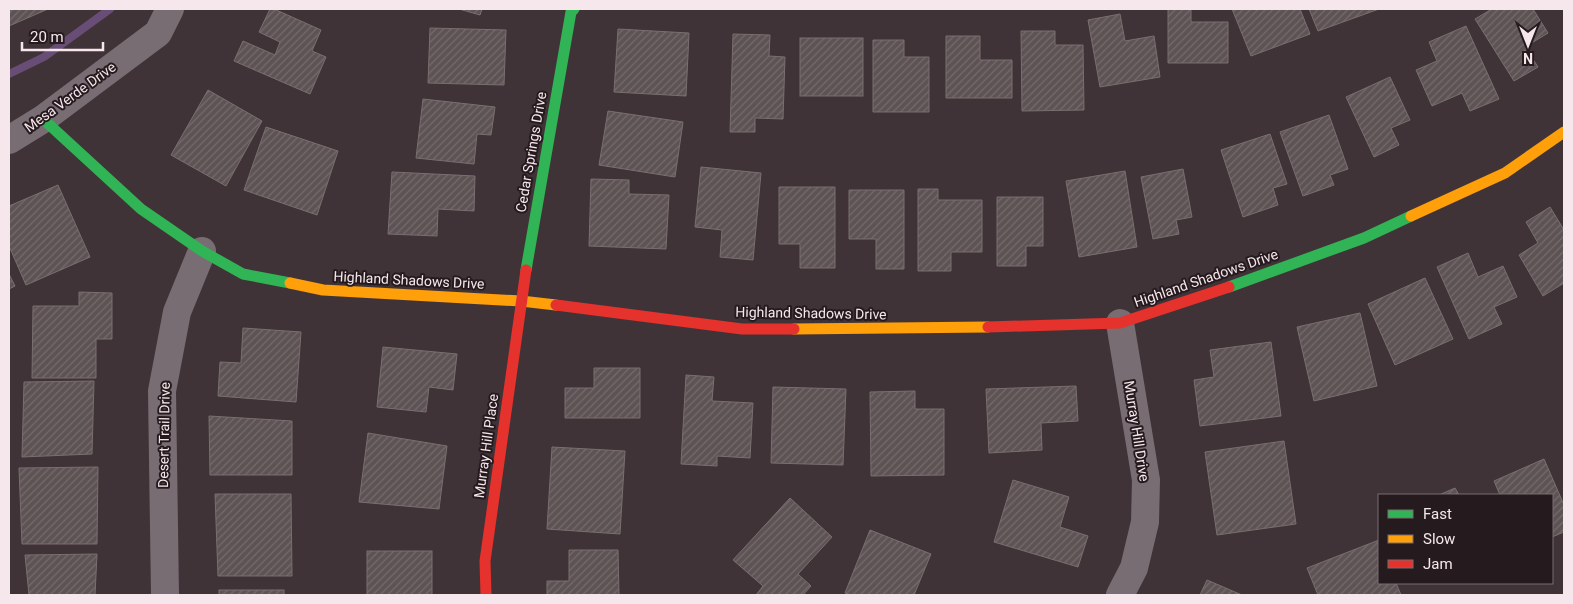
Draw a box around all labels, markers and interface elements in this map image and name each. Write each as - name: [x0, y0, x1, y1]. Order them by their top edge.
- scale bar: [22, 20, 104, 52]
- north arrow: [1503, 20, 1553, 70]
- text: 20 m: [30, 28, 64, 46]
- text: N: [1523, 50, 1533, 66]
- street label: Mesa Verde Drive: [21, 59, 119, 135]
- street label: Cedar Springs Drive: [512, 90, 550, 214]
- street label: Highland Shadows Drive: [1132, 246, 1280, 310]
- street label: Highland Shadows Drive: [333, 268, 485, 292]
- street label: Highland Shadows Drive: [735, 304, 887, 322]
- street label: Murray Hill Drive: [1121, 379, 1153, 483]
- street label: Desert Trail Drive: [155, 382, 173, 488]
- street label: Murray Hill Place: [471, 393, 501, 499]
- legend: [1378, 494, 1553, 584]
- text: Fast: [1423, 505, 1452, 523]
- text: Slow: [1423, 530, 1455, 548]
- text: Jam: [1423, 555, 1453, 573]

